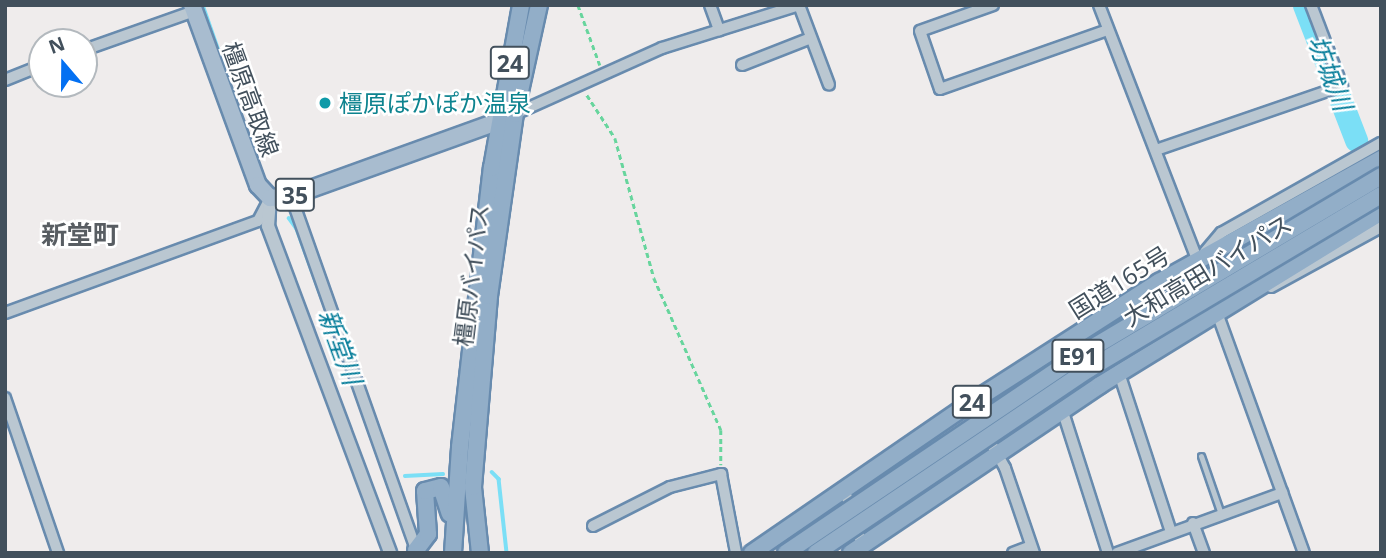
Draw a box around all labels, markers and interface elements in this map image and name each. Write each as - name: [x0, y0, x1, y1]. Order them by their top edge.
- north arrow: [28, 28, 98, 98]
- text: N: [45, 30, 68, 60]
- water label: 坊城川: [1301, 31, 1359, 115]
- street label: 橿原高取線: [217, 38, 285, 160]
- road number: 24: [489, 44, 531, 82]
- place label: 橿原ぽかぽか温泉: [339, 89, 531, 117]
- marker: 橿原ぽかぽか温泉: [317, 95, 333, 111]
- road number: 35: [274, 176, 316, 214]
- street label: 橿原バイパス: [448, 202, 494, 348]
- street label: 大和高田バイパス: [1117, 208, 1297, 332]
- district label: 新堂町: [41, 219, 119, 251]
- street label: 国道165号: [1063, 240, 1175, 324]
- water label: 新堂川: [312, 305, 368, 389]
- road number: E91: [1050, 336, 1106, 376]
- road number: 24: [951, 382, 993, 422]

